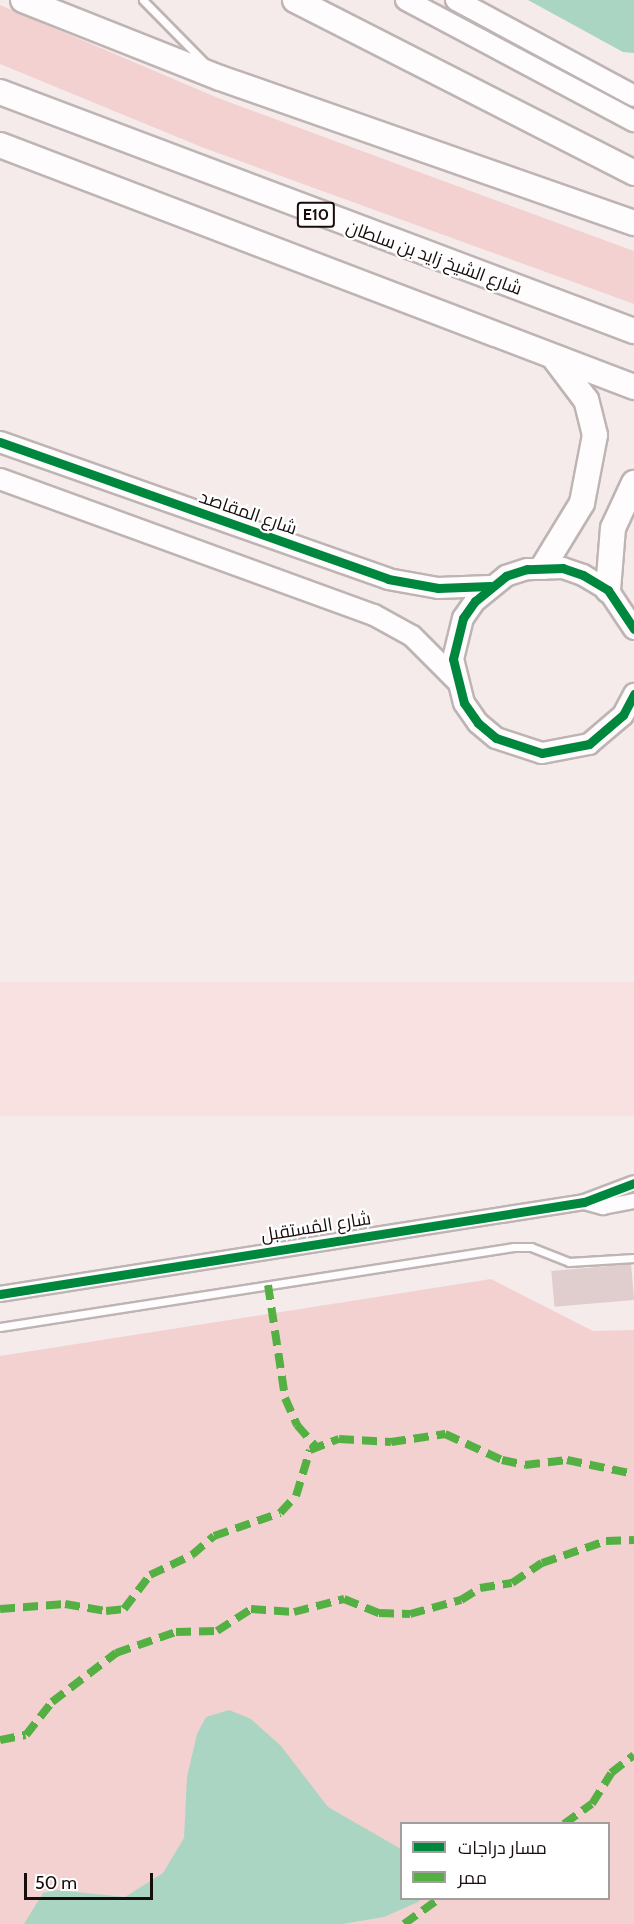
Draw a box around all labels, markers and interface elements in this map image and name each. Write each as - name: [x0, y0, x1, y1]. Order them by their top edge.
- road number: E10: [296, 202, 336, 228]
- street label: شارع الشيخ زايد بن سلطان: [343, 216, 525, 300]
- street label: شارع المقاصد: [196, 486, 300, 540]
- street label: شارع المُستقبل: [259, 1208, 373, 1246]
- legend: [400, 1822, 610, 1900]
- text: مسار دراجات: [458, 1837, 547, 1859]
- scale bar: [27, 1861, 156, 1899]
- text: ممر: [458, 1867, 487, 1889]
- text: 50 m: [35, 1872, 77, 1894]

